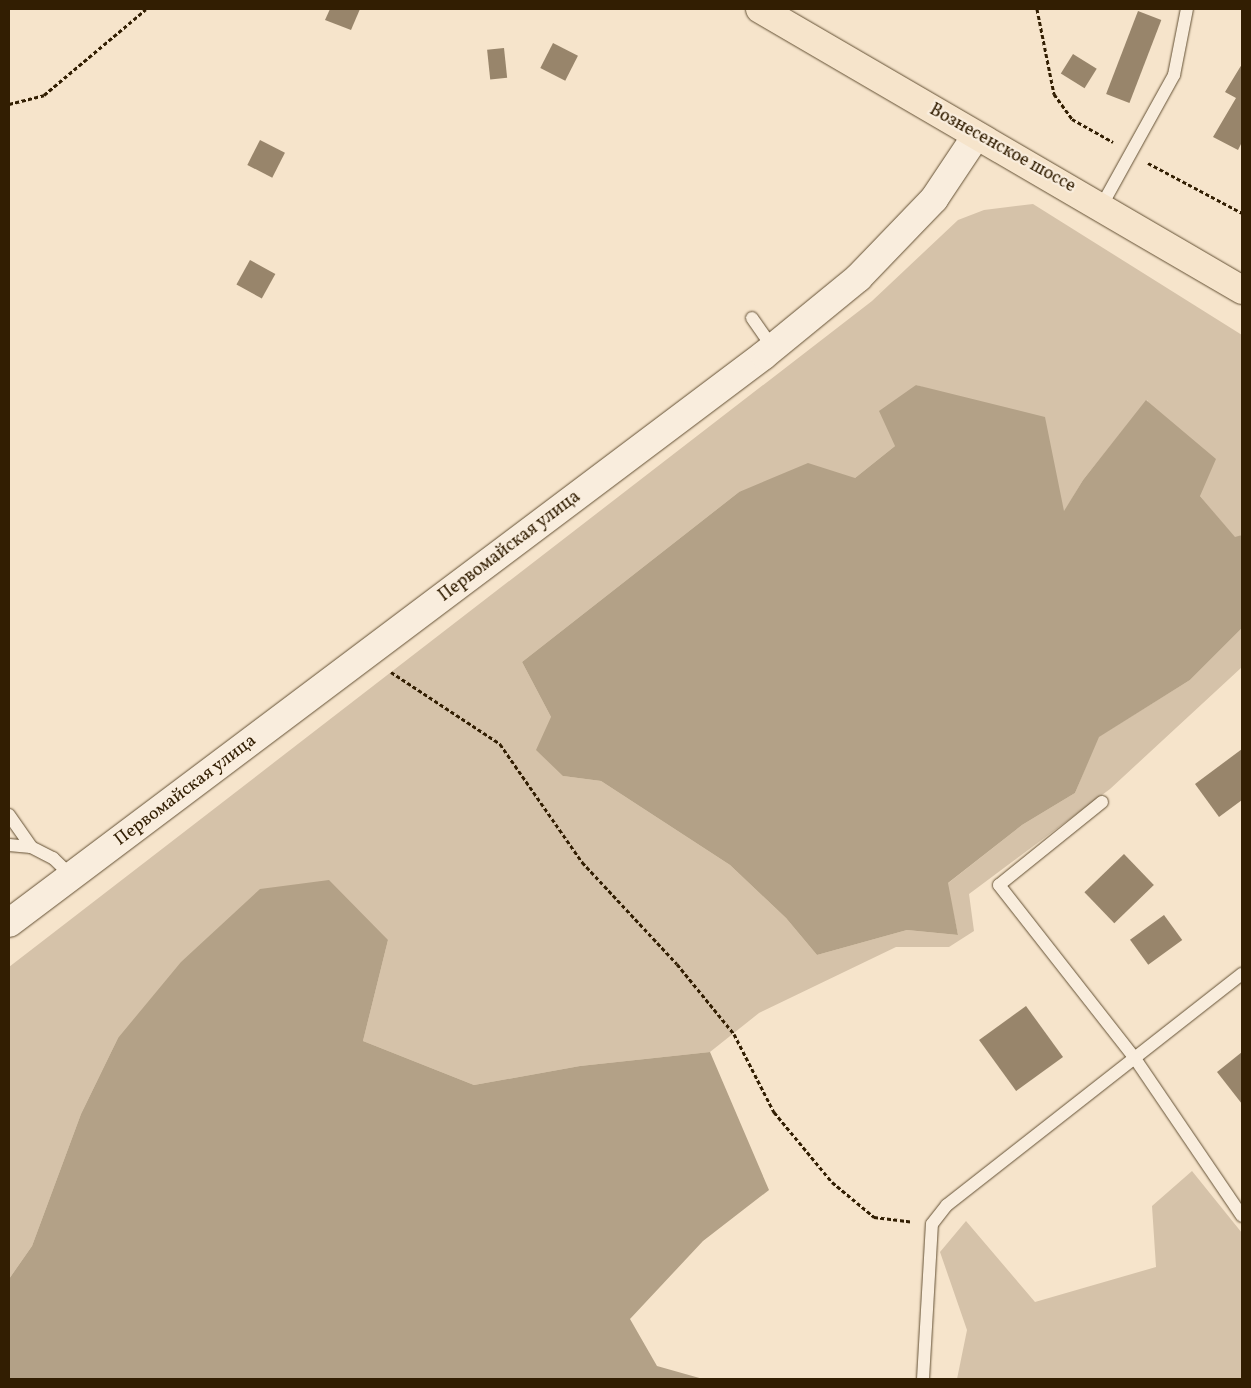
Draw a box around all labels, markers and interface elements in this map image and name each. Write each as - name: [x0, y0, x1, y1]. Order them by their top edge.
- street label: Вознесенское шоссе: [925, 100, 1079, 198]
- street label: Первомайская улица: [435, 486, 585, 608]
- street label: Первомайская улица: [111, 730, 261, 852]

